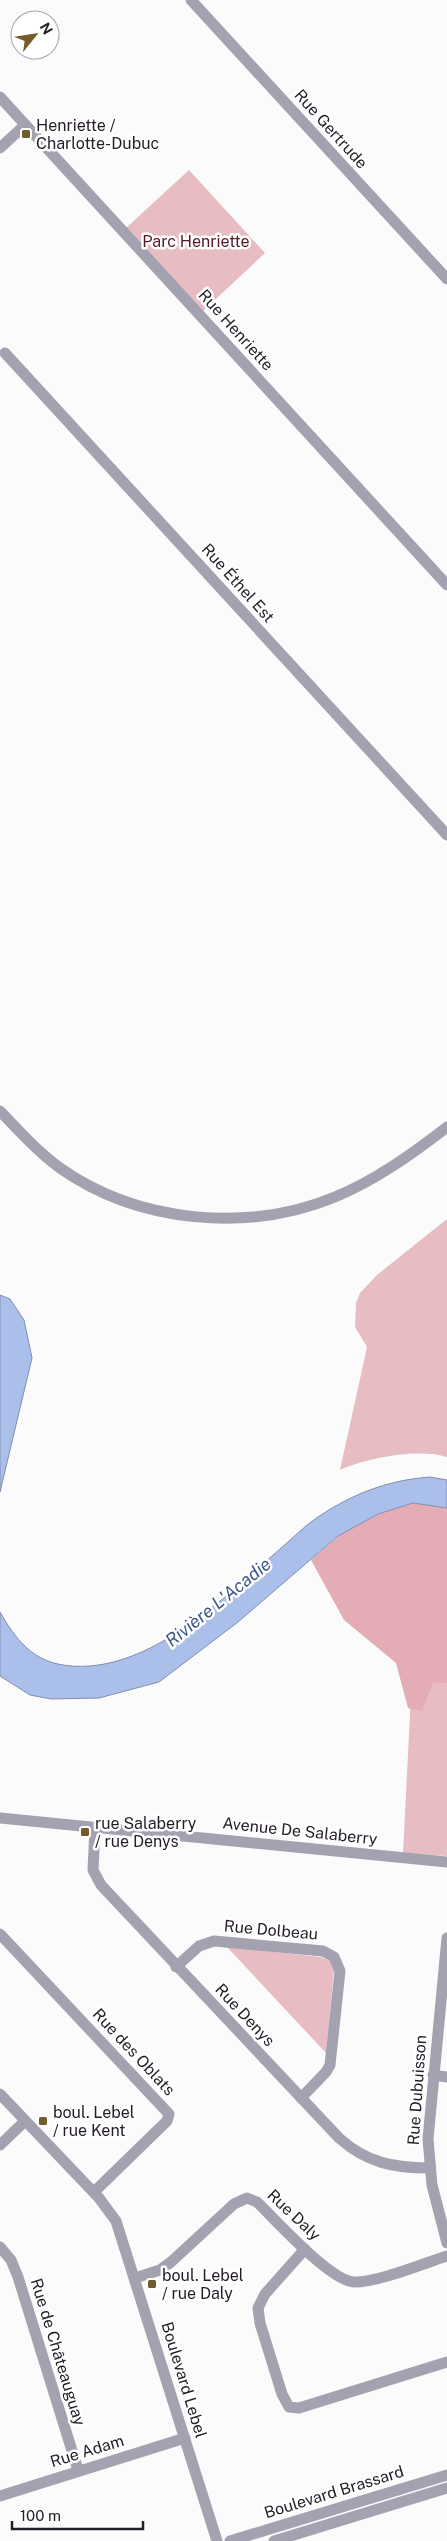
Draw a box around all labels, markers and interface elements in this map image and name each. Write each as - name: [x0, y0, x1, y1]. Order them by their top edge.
- north arrow: [10, 10, 60, 60]
- text: N: [37, 20, 56, 37]
- street label: Rue Gertrude: [290, 85, 372, 173]
- place label: Henriette / Charlotte-Dubuc: [36, 116, 159, 153]
- marker: Henriette / Charlotte-Dubuc: [20, 128, 32, 140]
- park label: Parc Henriette: [142, 232, 250, 251]
- street label: Rue Henriette: [195, 285, 277, 375]
- street label: Rue Éthel Est: [198, 539, 279, 626]
- water label: Rivière L'Acadie: [161, 1553, 275, 1651]
- street label: Avenue De Salaberry: [222, 1813, 379, 1849]
- place label: rue Salaberry / rue Denys: [95, 1814, 197, 1851]
- marker: rue Salaberry / rue Denys: [79, 1826, 91, 1838]
- street label: Rue Dolbeau: [223, 1916, 319, 1944]
- street label: Rue Denys: [211, 1980, 279, 2050]
- street label: Rue des Oblats: [89, 2005, 179, 2099]
- street label: Rue Dubuisson: [404, 2034, 430, 2146]
- place label: boul. Lebel / rue Kent: [53, 2103, 135, 2140]
- marker: boul. Lebel / rue Kent: [37, 2115, 49, 2127]
- street label: Rue Daly: [263, 2186, 325, 2245]
- place label: boul. Lebel / rue Daly: [162, 2266, 244, 2303]
- street label: Rue de Châteauguay: [27, 2276, 90, 2428]
- marker: boul. Lebel / rue Daly: [146, 2278, 158, 2290]
- street label: Boulevard Lebel: [157, 2320, 211, 2440]
- street label: Rue Adam: [48, 2431, 126, 2471]
- street label: Boulevard Brassard: [262, 2462, 406, 2522]
- scale bar: [12, 2498, 144, 2530]
- text: 100 m: [20, 2507, 61, 2524]

